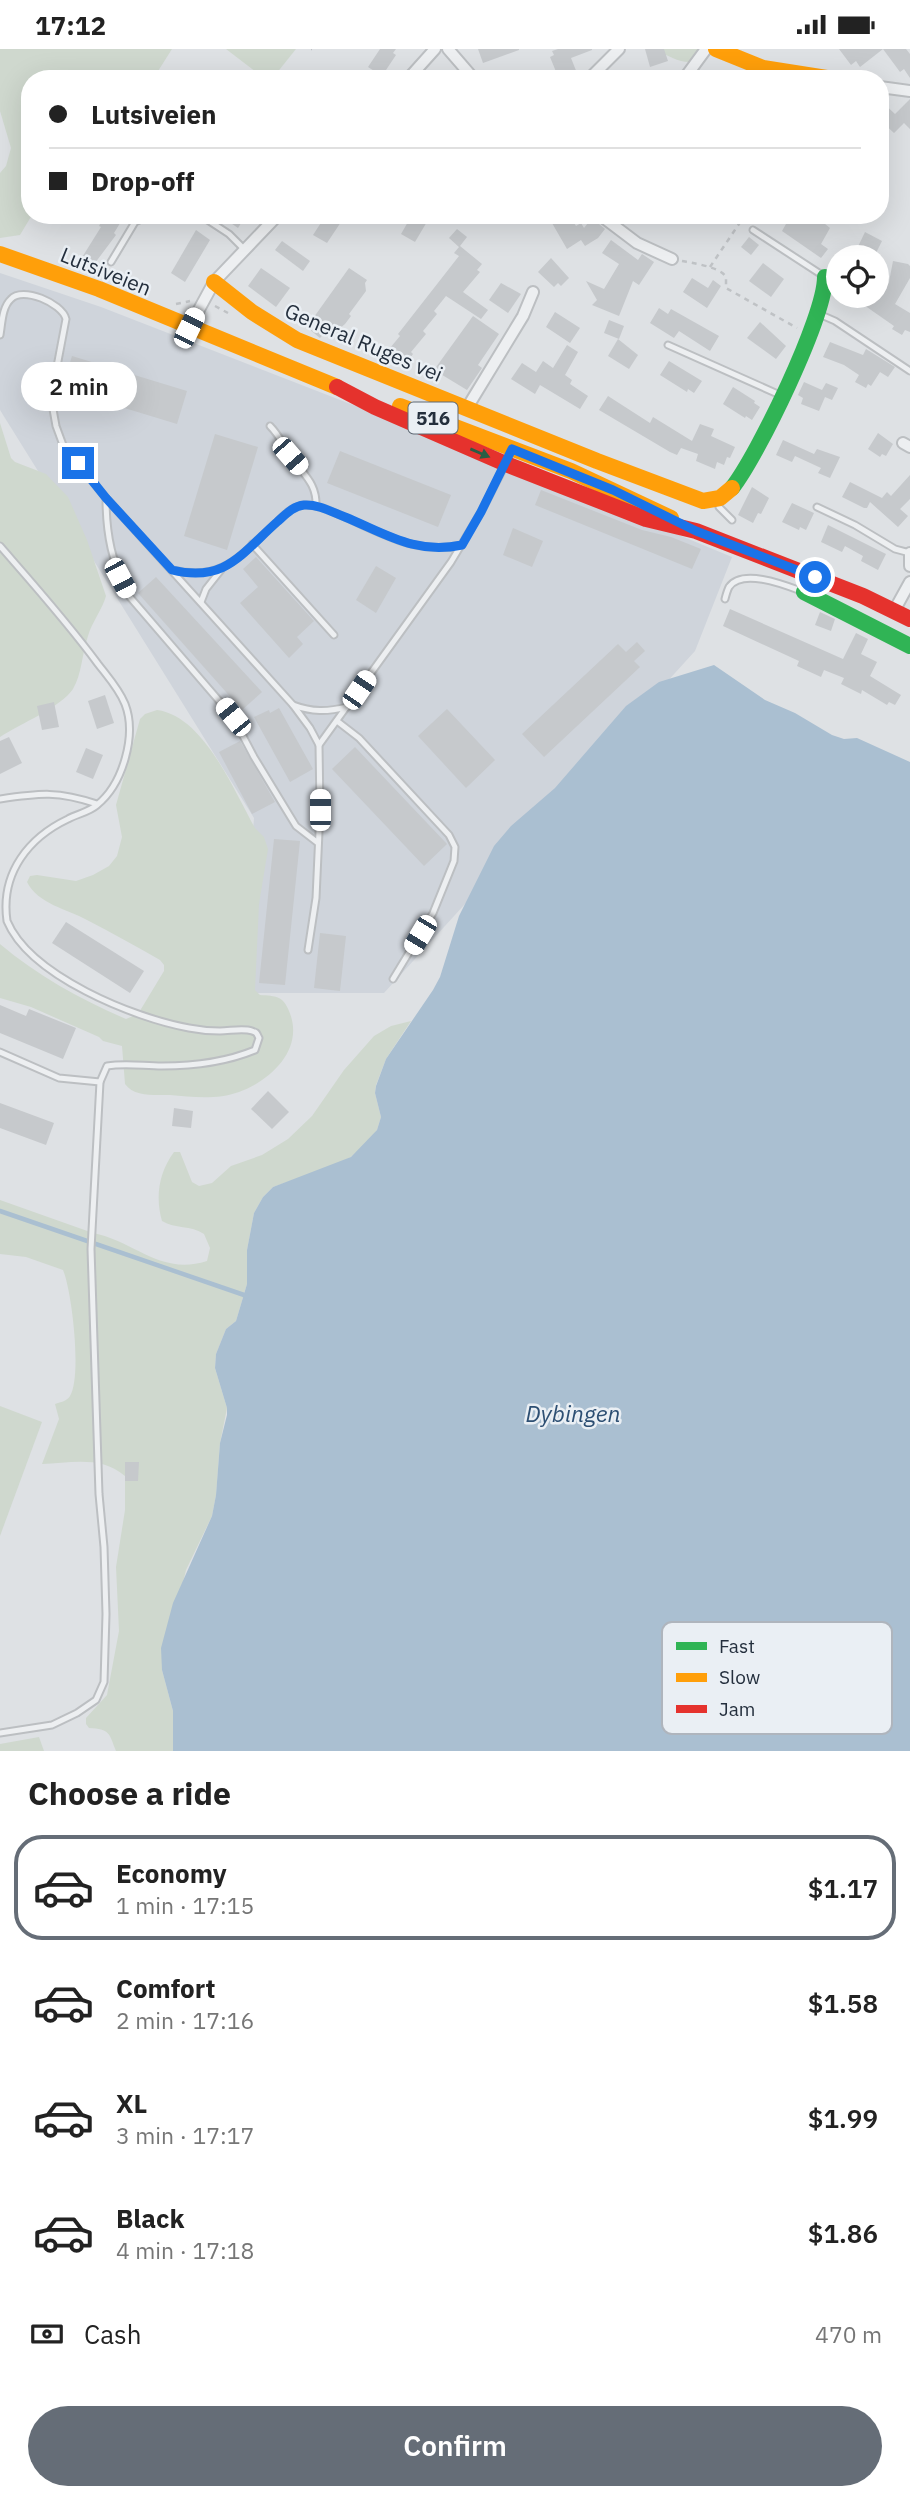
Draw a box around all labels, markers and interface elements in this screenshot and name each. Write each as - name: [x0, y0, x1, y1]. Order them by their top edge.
- text: 17:12: [35, 8, 106, 42]
- text: Lutsiveien: [91, 97, 217, 131]
- text: Drop-off: [91, 164, 194, 198]
- street label: Lutsiveien: [56, 240, 156, 302]
- map controls: [826, 245, 889, 308]
- button: locate: [826, 245, 889, 308]
- street label: General Ruges vei: [281, 296, 447, 388]
- car: [171, 305, 208, 351]
- callout: 2 min: [20, 361, 136, 411]
- text: 2 min: [49, 371, 109, 401]
- road number: 516: [408, 403, 458, 433]
- car: [269, 433, 312, 479]
- route end: [62, 447, 94, 479]
- one-way arrow: [470, 448, 491, 459]
- car: [101, 555, 140, 601]
- route start: [799, 561, 831, 593]
- car: [339, 667, 380, 713]
- car: [212, 694, 255, 740]
- car: [310, 789, 331, 831]
- car: [401, 912, 440, 958]
- water label: Dybingen: [526, 1398, 620, 1428]
- legend: [662, 1622, 892, 1734]
- text: Fast: [719, 1634, 755, 1658]
- text: Slow: [719, 1665, 760, 1689]
- text: Jam: [719, 1697, 755, 1721]
- text: Choose a ride: [28, 1772, 231, 1814]
- icon: car: [32, 1856, 95, 1919]
- text: Economy: [116, 1856, 227, 1890]
- text: $1.17: [808, 1871, 878, 1905]
- text: 1 min · 17:15: [116, 1890, 254, 1920]
- icon: car: [32, 1971, 95, 2034]
- text: Comfort: [116, 1971, 215, 2005]
- text: $1.58: [808, 1986, 878, 2020]
- text: 2 min · 17:16: [116, 2005, 254, 2035]
- icon: car: [32, 2086, 95, 2149]
- text: XL: [116, 2086, 147, 2120]
- text: $1.99: [808, 2101, 878, 2135]
- text: 3 min · 17:17: [116, 2120, 254, 2150]
- icon: car: [32, 2201, 95, 2264]
- text: Black: [116, 2201, 184, 2235]
- text: $1.86: [808, 2216, 878, 2250]
- text: 4 min · 17:18: [116, 2235, 254, 2265]
- icon: cash: [28, 2315, 66, 2353]
- text: Cash: [84, 2317, 141, 2351]
- text: 470 m: [815, 2319, 882, 2349]
- button: Confirm: [28, 2406, 882, 2486]

